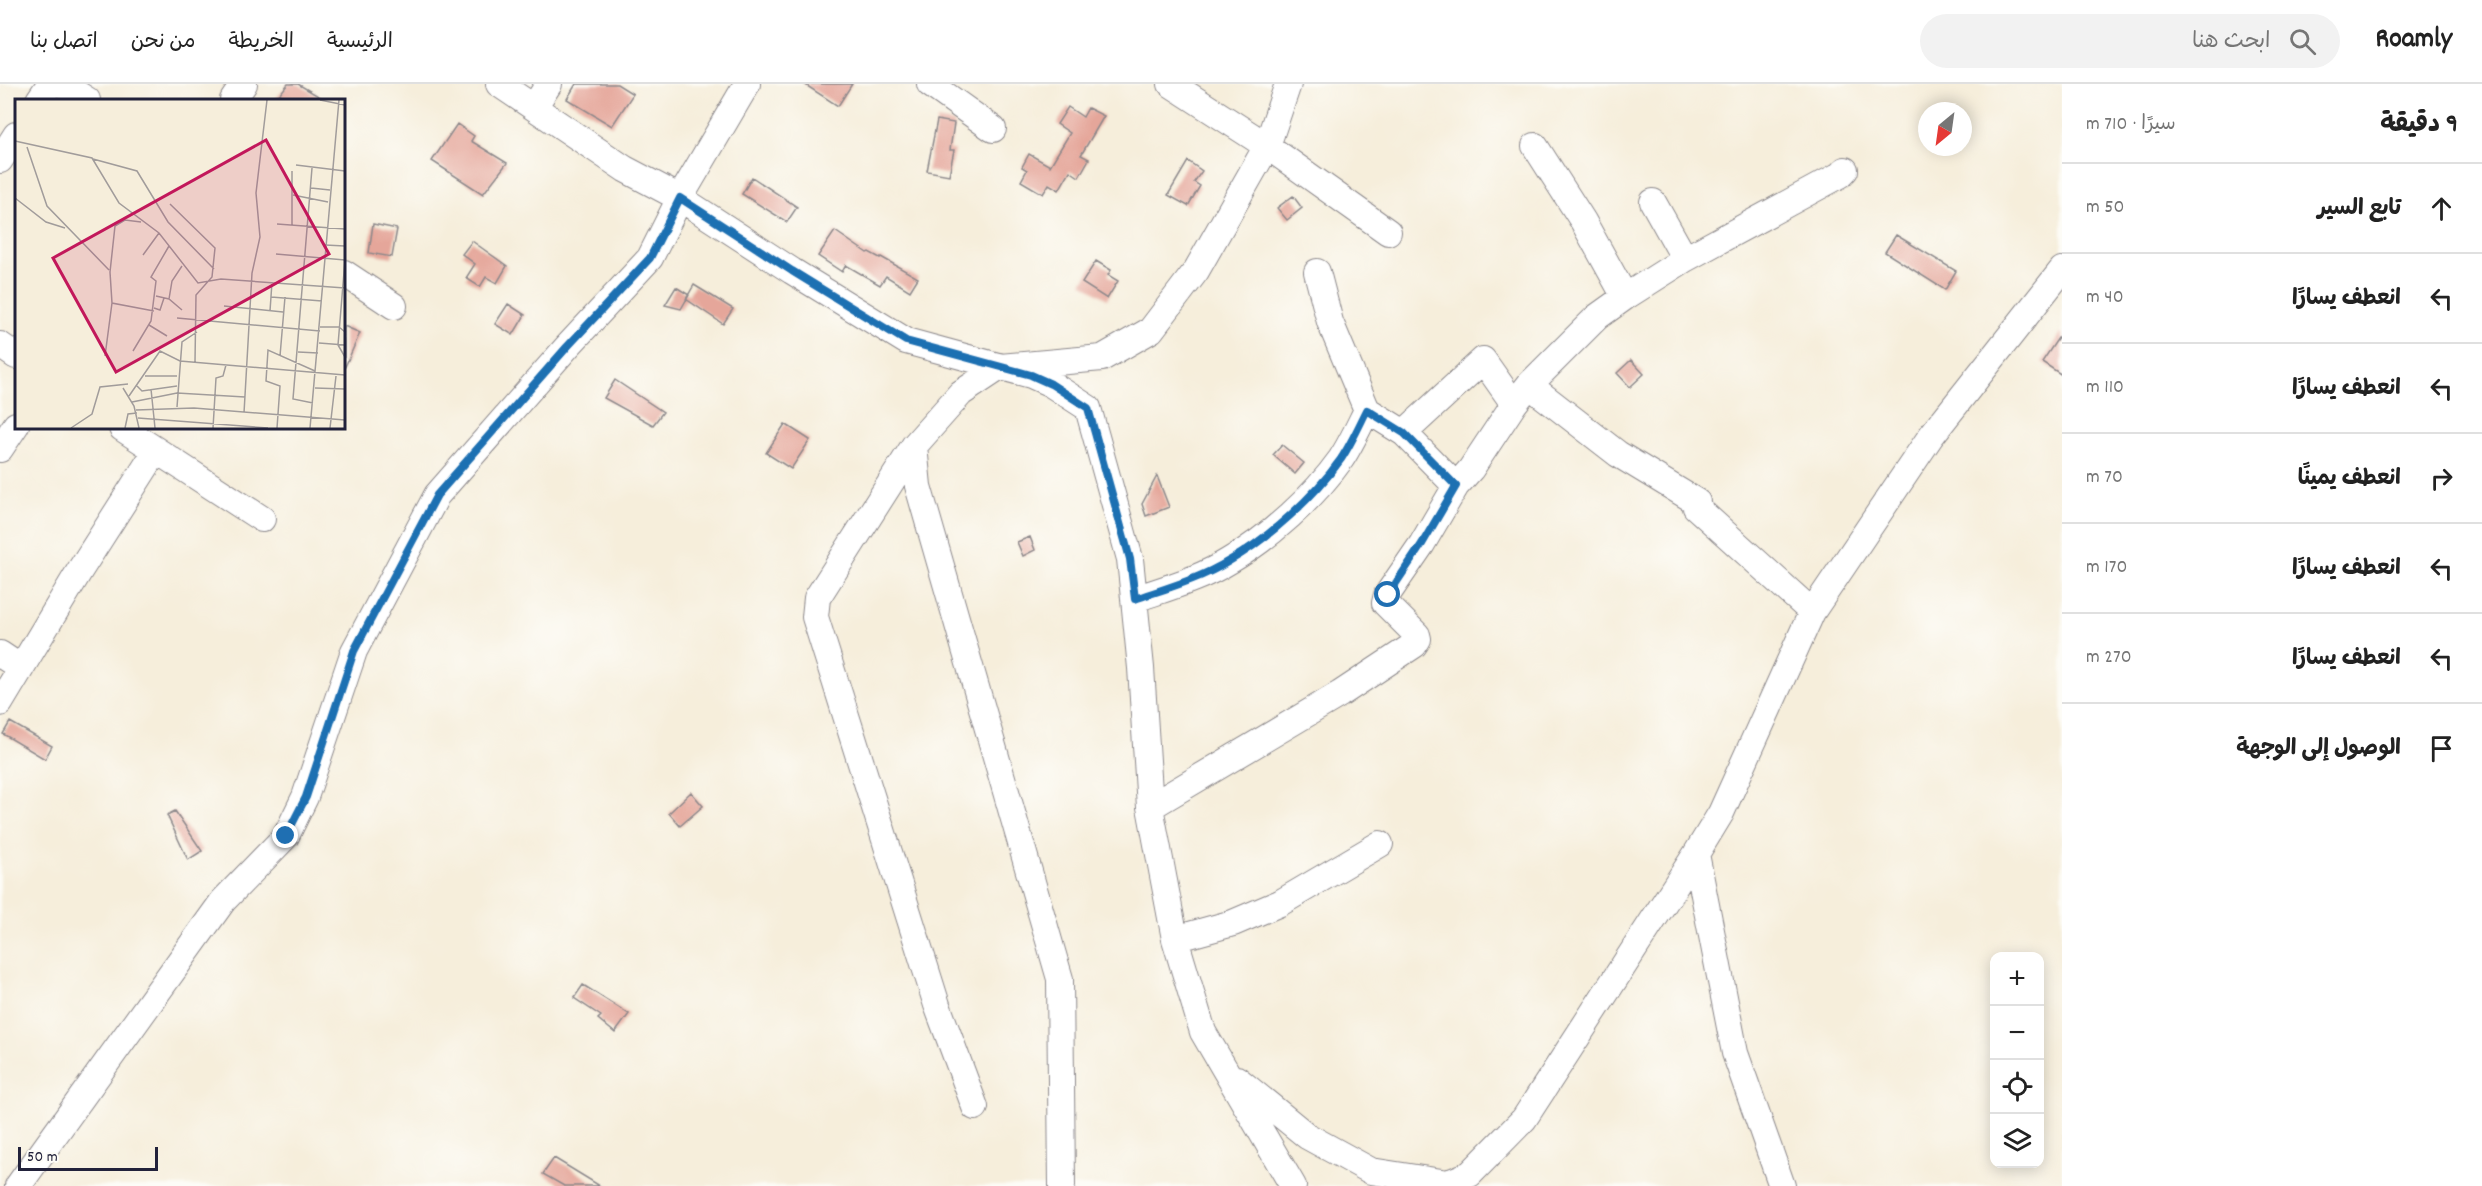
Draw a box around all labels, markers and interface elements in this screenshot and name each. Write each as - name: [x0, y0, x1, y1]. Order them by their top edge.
- search box: [1920, 14, 2340, 68]
- text: Roamly: [2376, 21, 2452, 61]
- icon: search: [2286, 25, 2319, 58]
- text: ابحث هنا: [2192, 27, 2271, 58]
- text: اتصل بنا: [30, 28, 98, 58]
- text: من نحن: [131, 28, 195, 58]
- text: الخريطة: [228, 28, 294, 58]
- text: الرئيسية: [327, 28, 393, 58]
- inset map: [15, 99, 345, 429]
- north arrow: [1918, 102, 1972, 156]
- text: 9 دقيقة: [2380, 107, 2458, 144]
- text: سيرًا · 710 m: [2086, 111, 2176, 139]
- icon: ahead: [2425, 192, 2458, 225]
- text: 50 m: [2086, 194, 2125, 222]
- text: تابع السير: [2318, 194, 2401, 225]
- icon: left: [2425, 282, 2458, 315]
- text: 40 m: [2086, 284, 2124, 312]
- text: انعطف يسارًا: [2292, 284, 2401, 315]
- icon: left: [2425, 372, 2458, 405]
- text: 110 m: [2086, 374, 2124, 402]
- text: انعطف يسارًا: [2292, 374, 2401, 405]
- icon: right: [2425, 462, 2458, 495]
- text: 70 m: [2086, 464, 2123, 492]
- text: انعطف يمينًا: [2298, 464, 2401, 495]
- icon: left: [2425, 552, 2458, 585]
- text: 170 m: [2086, 554, 2127, 582]
- text: انعطف يسارًا: [2292, 554, 2401, 585]
- route start: [1374, 581, 1400, 607]
- icon: left: [2425, 642, 2458, 675]
- text: 270 m: [2086, 644, 2132, 672]
- text: انعطف يسارًا: [2292, 644, 2401, 675]
- icon: arrive: [2425, 732, 2458, 765]
- text: الوصول إلى الوجهة: [2236, 734, 2401, 765]
- route end: [272, 822, 298, 848]
- map controls: [1990, 952, 2044, 1168]
- button: +: [1990, 952, 2044, 1006]
- button: −: [1990, 1006, 2044, 1060]
- button: locate: [1990, 1060, 2044, 1114]
- button: layers: [1990, 1114, 2044, 1168]
- scale bar: [18, 1144, 158, 1172]
- text: 50 m: [27, 1146, 58, 1169]

